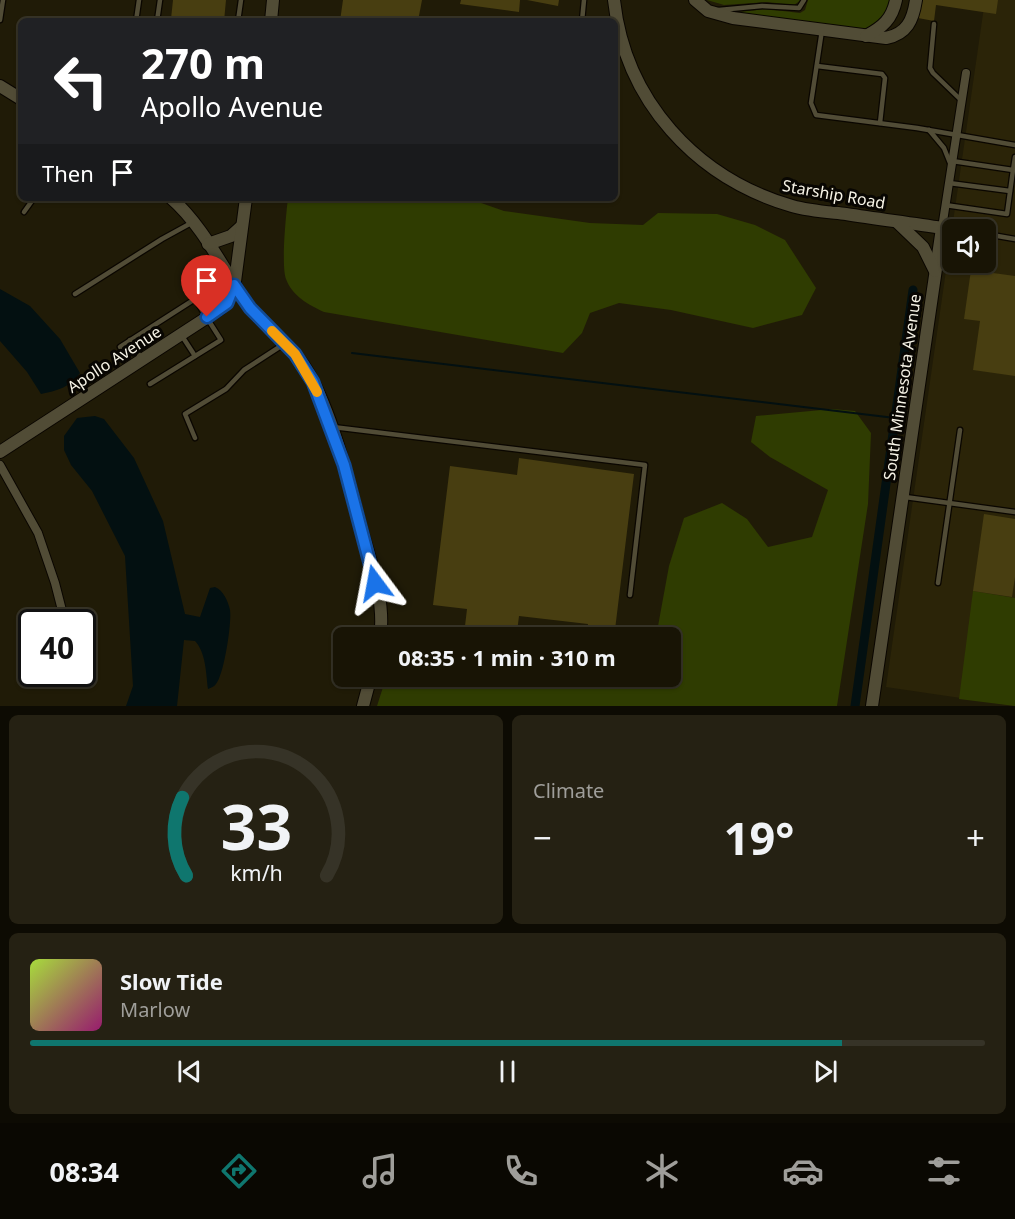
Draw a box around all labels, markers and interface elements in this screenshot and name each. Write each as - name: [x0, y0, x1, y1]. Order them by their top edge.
- text: 270 m: [141, 34, 265, 91]
- icon: left: [42, 42, 120, 120]
- text: Apollo Avenue: [141, 88, 323, 125]
- icon: arrive: [106, 156, 139, 189]
- text: Then: [42, 158, 94, 188]
- street label: Starship Road: [781, 174, 887, 214]
- map controls: [942, 219, 996, 273]
- button: sound: [942, 219, 996, 273]
- pin: [181, 255, 232, 317]
- icon: arrive: [190, 264, 223, 297]
- street label: South Minnesota Avenue: [878, 292, 926, 482]
- street label: Apollo Avenue: [63, 320, 165, 398]
- position arrow: [343, 551, 407, 615]
- speed limit sign: 40: [18, 609, 96, 687]
- text: 08:35 · 1 min · 310 m: [398, 642, 616, 672]
- text: Climate: [533, 777, 604, 804]
- text: 33: [220, 783, 292, 868]
- text: 19°: [724, 807, 794, 868]
- text: −: [533, 815, 552, 860]
- text: +: [966, 815, 985, 860]
- text: km/h: [230, 859, 282, 888]
- text: Slow Tide: [120, 966, 223, 996]
- text: Marlow: [120, 996, 190, 1023]
- icon: previous: [173, 1055, 206, 1088]
- icon: pause: [491, 1055, 524, 1088]
- icon: next: [809, 1055, 842, 1088]
- icon: directions: [218, 1150, 260, 1192]
- icon: music: [359, 1150, 401, 1192]
- icon: phone: [500, 1150, 542, 1192]
- icon: climate: [641, 1150, 683, 1192]
- icon: car: [782, 1150, 824, 1192]
- icon: filters: [923, 1150, 965, 1192]
- text: 08:34: [50, 1153, 119, 1190]

